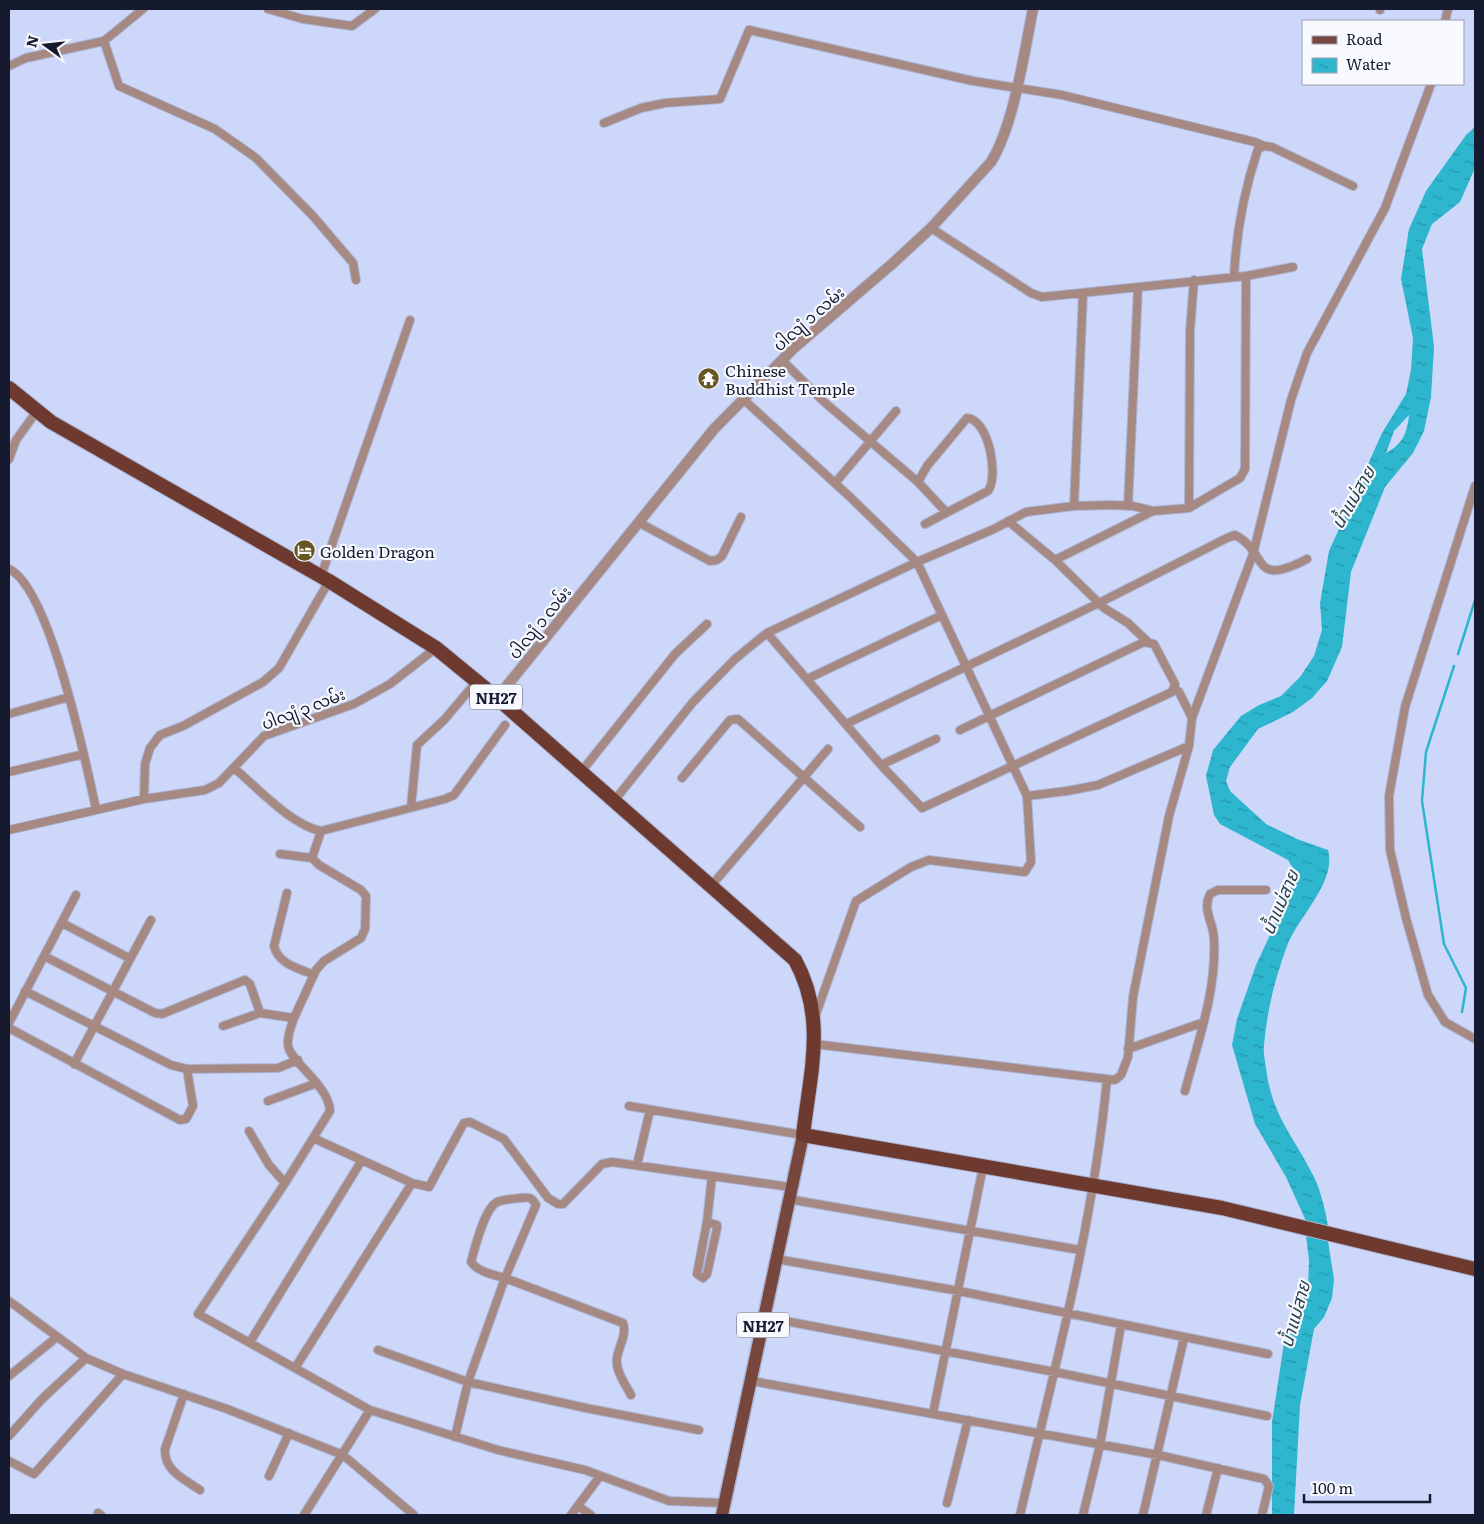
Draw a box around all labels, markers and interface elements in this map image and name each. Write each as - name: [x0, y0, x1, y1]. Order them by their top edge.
- north arrow: [20, 20, 70, 70]
- legend: [1302, 20, 1464, 85]
- text: Road: [1346, 27, 1382, 50]
- text: N: [20, 33, 43, 50]
- text: Water: [1346, 52, 1391, 75]
- street label: ပါလျံ ၁ လမ်း: [767, 280, 851, 358]
- place label: Chinese Buddhist Temple: [725, 358, 855, 400]
- temple icon: Chinese Buddhist Temple: [697, 367, 721, 391]
- water label: น้ำแม่สาย: [1323, 460, 1381, 533]
- hotel icon: Golden Dragon: [292, 539, 316, 563]
- place label: Golden Dragon: [320, 539, 435, 563]
- street label: ပါလျံ ၁ လမ်း: [502, 580, 578, 666]
- street label: ပါလျံ ၃ လမ်း: [258, 681, 349, 738]
- road number: NH27: [470, 684, 522, 710]
- water label: น้ำแม่สาย: [1253, 864, 1305, 939]
- water label: น้ำแม่สาย: [1272, 1276, 1317, 1350]
- road number: NH27: [737, 1312, 789, 1338]
- scale bar: [1304, 1472, 1430, 1504]
- text: 100 m: [1312, 1476, 1353, 1499]

